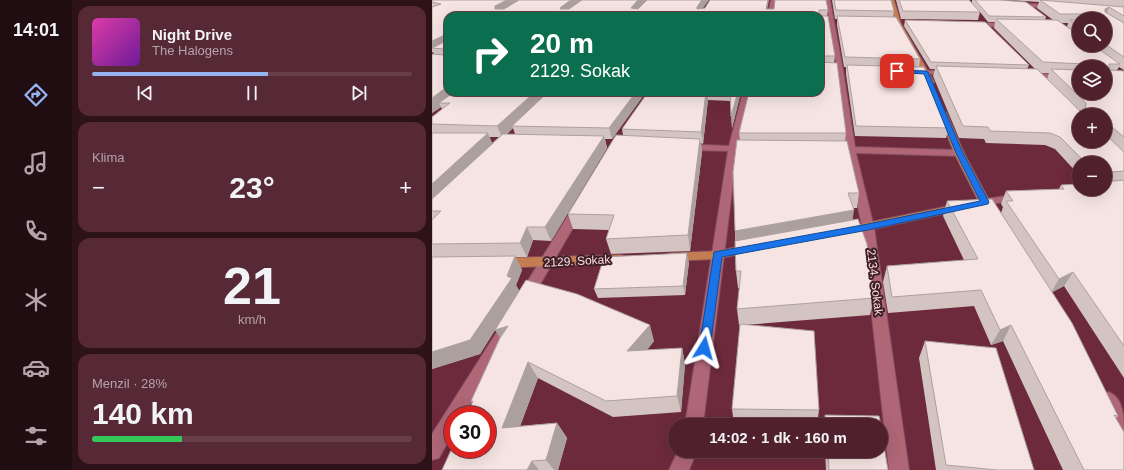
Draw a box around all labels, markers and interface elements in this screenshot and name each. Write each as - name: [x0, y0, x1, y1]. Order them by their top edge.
- map controls: [1072, 12, 1112, 196]
- button: search: [1072, 12, 1112, 52]
- text: 14:01: [13, 20, 59, 40]
- text: Night Drive: [152, 26, 232, 43]
- icon: right: [464, 28, 516, 80]
- text: 20 m: [530, 28, 594, 59]
- text: The Halogens: [152, 43, 233, 58]
- pin: [880, 54, 914, 88]
- icon: arrive: [886, 60, 908, 82]
- button: layers: [1072, 60, 1112, 100]
- text: 2129. Sokak: [530, 61, 630, 81]
- icon: directions: [22, 81, 50, 109]
- icon: previous: [134, 82, 156, 104]
- icon: pause: [241, 82, 263, 104]
- icon: next: [348, 82, 370, 104]
- button: +: [1072, 108, 1112, 148]
- icon: music: [22, 149, 50, 177]
- text: Klima: [92, 150, 125, 165]
- button: −: [1072, 156, 1112, 196]
- text: 23°: [229, 171, 275, 204]
- text: −: [92, 175, 105, 200]
- text: +: [399, 175, 412, 200]
- icon: phone: [22, 217, 50, 245]
- street label: 2134. Sokak: [864, 248, 886, 317]
- street label: 2129. Sokak: [543, 252, 612, 270]
- text: 21: [223, 257, 281, 315]
- icon: climate: [22, 286, 50, 314]
- text: km/h: [238, 312, 266, 327]
- position arrow: [683, 327, 725, 369]
- icon: car: [22, 354, 50, 382]
- text: Menzil · 28%: [92, 376, 167, 391]
- text: 140 km: [92, 397, 194, 430]
- speed limit sign: 30: [444, 406, 496, 458]
- icon: filters: [22, 422, 50, 450]
- text: 14:02 · 1 dk · 160 m: [709, 429, 847, 446]

